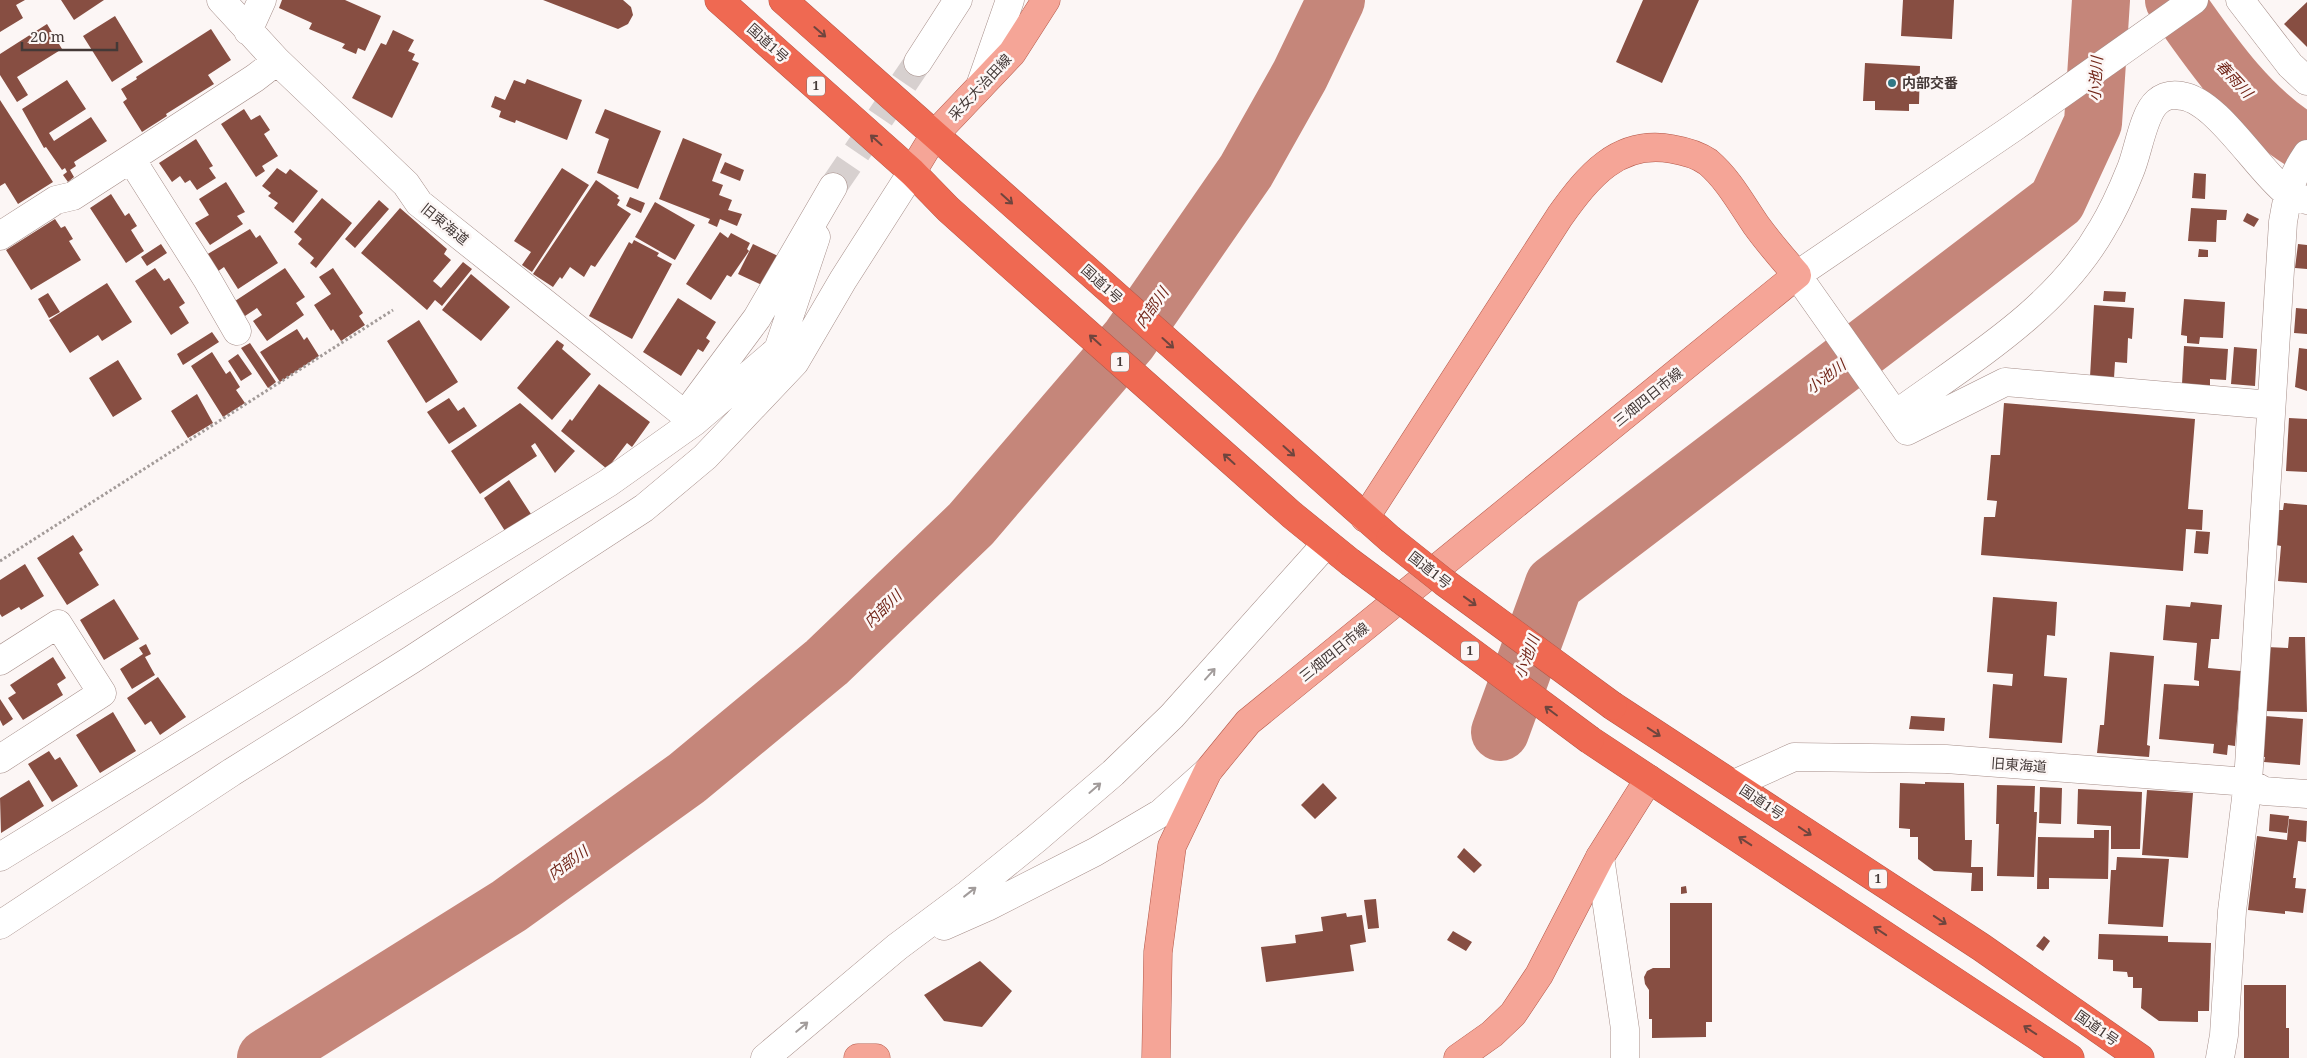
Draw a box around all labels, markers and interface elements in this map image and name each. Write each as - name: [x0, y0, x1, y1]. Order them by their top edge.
- street label: 国道1号: [743, 19, 793, 66]
- scale bar: [22, 20, 118, 52]
- text: 20 m: [30, 26, 65, 46]
- one-way arrow: [813, 26, 826, 38]
- street label: 采女大治田線: [944, 49, 1015, 124]
- water label: 小池川: [2084, 54, 2106, 102]
- water label: 春雨川: [2212, 55, 2259, 103]
- place label: 内部交番: [1902, 73, 1958, 92]
- road number: 1: [807, 76, 825, 95]
- marker: 内部交番: [1886, 77, 1898, 89]
- one-way arrow: [869, 134, 882, 145]
- one-way arrow: [1001, 193, 1014, 205]
- street label: 旧東海道: [418, 199, 473, 249]
- street label: 国道1号: [1077, 260, 1127, 307]
- water label: 内部川: [1130, 282, 1173, 332]
- one-way arrow: [1088, 334, 1101, 346]
- one-way arrow: [1161, 337, 1174, 348]
- road number: 1: [1111, 352, 1129, 372]
- water label: 小池川: [1801, 353, 1851, 398]
- street label: 三畑四日市線: [1609, 363, 1686, 430]
- one-way arrow: [1282, 445, 1295, 457]
- one-way arrow: [1223, 454, 1236, 465]
- street label: 国道1号: [1405, 547, 1456, 592]
- water label: 内部川: [859, 584, 907, 631]
- one-way arrow: [1463, 596, 1476, 607]
- street label: 三畑四日市線: [1295, 618, 1372, 685]
- water label: 小池川: [1509, 630, 1544, 681]
- road number: 1: [1461, 641, 1479, 660]
- one-way arrow: [1204, 667, 1215, 680]
- one-way arrow: [1544, 706, 1558, 716]
- one-way arrow: [1647, 727, 1661, 737]
- street label: 旧東海道: [1990, 753, 2048, 776]
- street label: 国道1号: [1736, 780, 1788, 823]
- one-way arrow: [1088, 783, 1101, 794]
- one-way arrow: [1797, 826, 1811, 836]
- one-way arrow: [1738, 836, 1752, 846]
- water label: 内部川: [543, 840, 593, 884]
- road number: 1: [1869, 870, 1887, 889]
- one-way arrow: [963, 887, 976, 898]
- one-way arrow: [1933, 915, 1947, 926]
- one-way arrow: [1873, 926, 1887, 936]
- street label: 国道1号: [2071, 1006, 2123, 1050]
- one-way arrow: [795, 1021, 808, 1032]
- one-way arrow: [2023, 1025, 2037, 1035]

